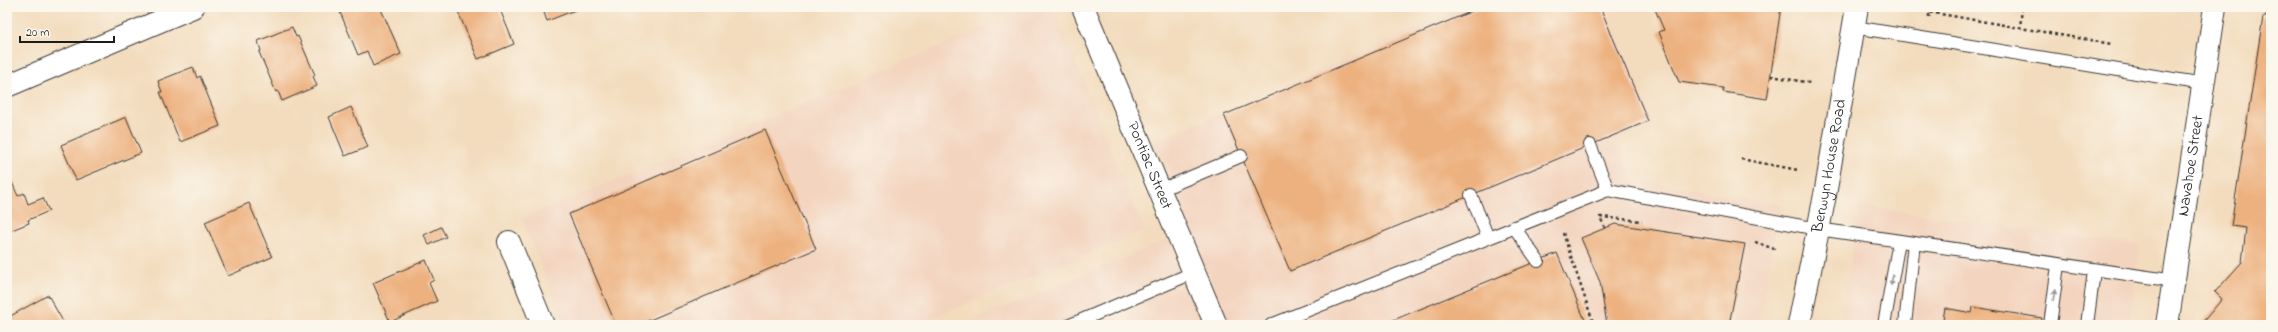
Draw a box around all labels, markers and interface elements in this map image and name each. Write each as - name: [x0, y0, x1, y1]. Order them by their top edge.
- scale bar: [20, 18, 114, 44]
- text: 20 m: [26, 24, 49, 42]
- street label: Berwyn House Road: [1806, 97, 1853, 236]
- street label: Navahoe Street: [2172, 113, 2211, 218]
- street label: Pontiac Street: [1120, 118, 1179, 214]
- one-way arrow: [1889, 274, 1895, 286]
- one-way arrow: [2051, 289, 2057, 301]

